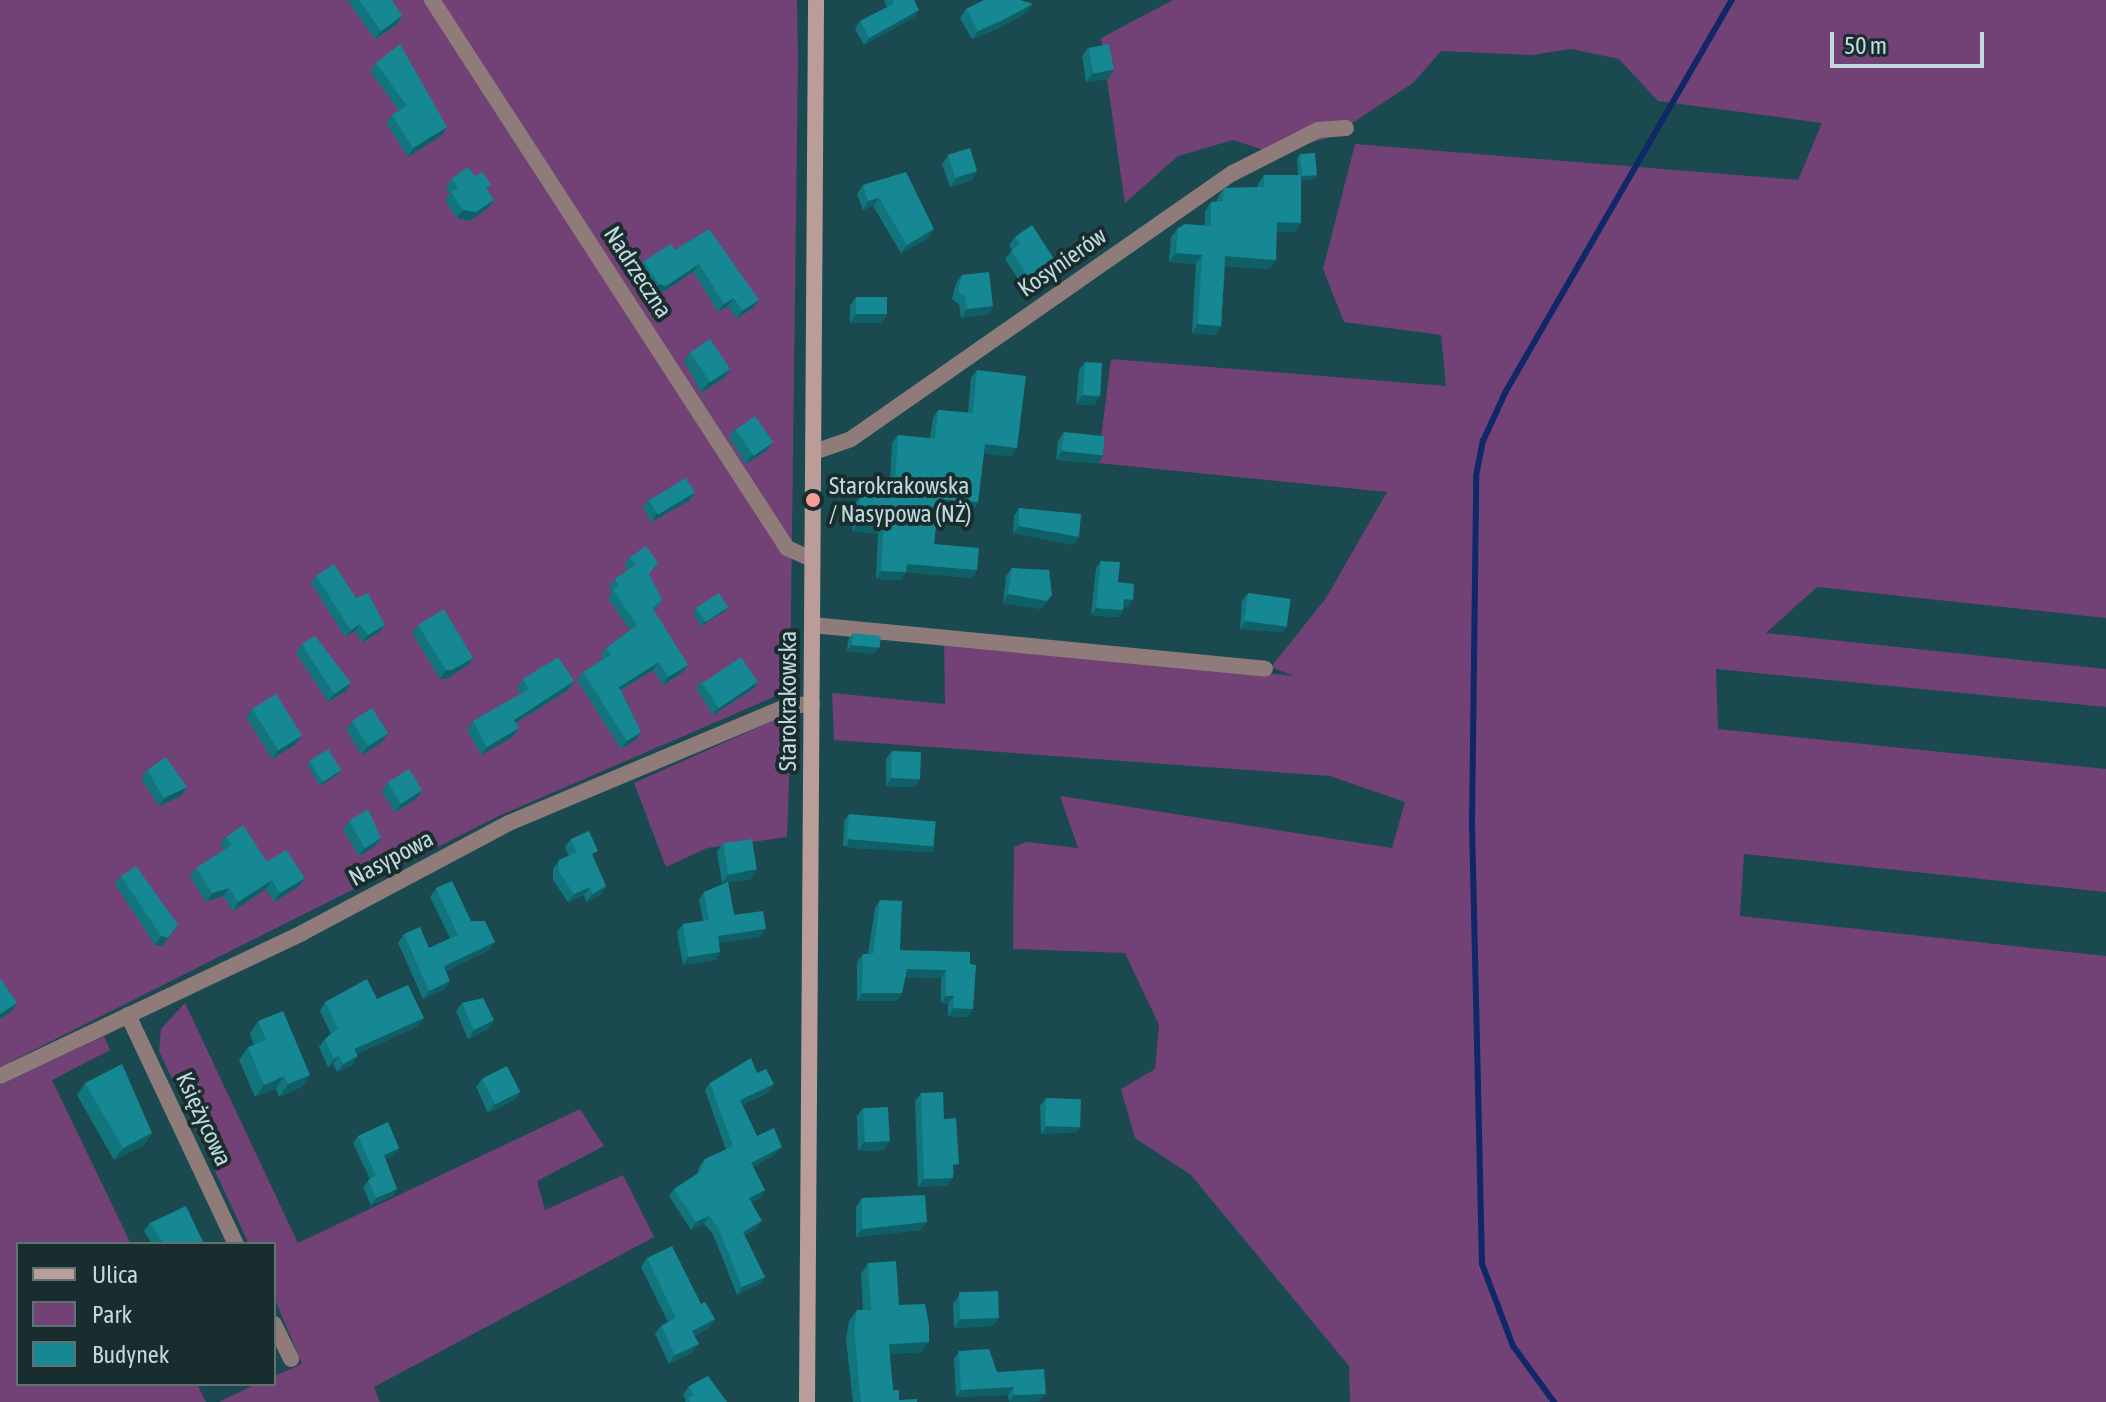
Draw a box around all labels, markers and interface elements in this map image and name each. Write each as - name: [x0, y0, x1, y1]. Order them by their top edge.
- scale bar: [1834, 16, 1988, 66]
- text: 50 m: [1844, 32, 1887, 59]
- street label: Nadrzeczna: [598, 221, 678, 323]
- street label: Kosynierów: [1012, 221, 1112, 303]
- place label: Starokrakowska / Nasypowa (NŻ): [829, 472, 972, 528]
- marker: Starokrakowska / Nasypowa (NŻ): [804, 491, 822, 509]
- street label: Starokrakowska: [774, 631, 802, 771]
- street label: Nasypowa: [344, 824, 438, 892]
- street label: Księżycowa: [170, 1068, 238, 1170]
- legend: [16, 1242, 276, 1386]
- text: Ulica: [92, 1261, 138, 1288]
- text: Park: [92, 1301, 132, 1328]
- text: Budynek: [92, 1341, 169, 1368]

